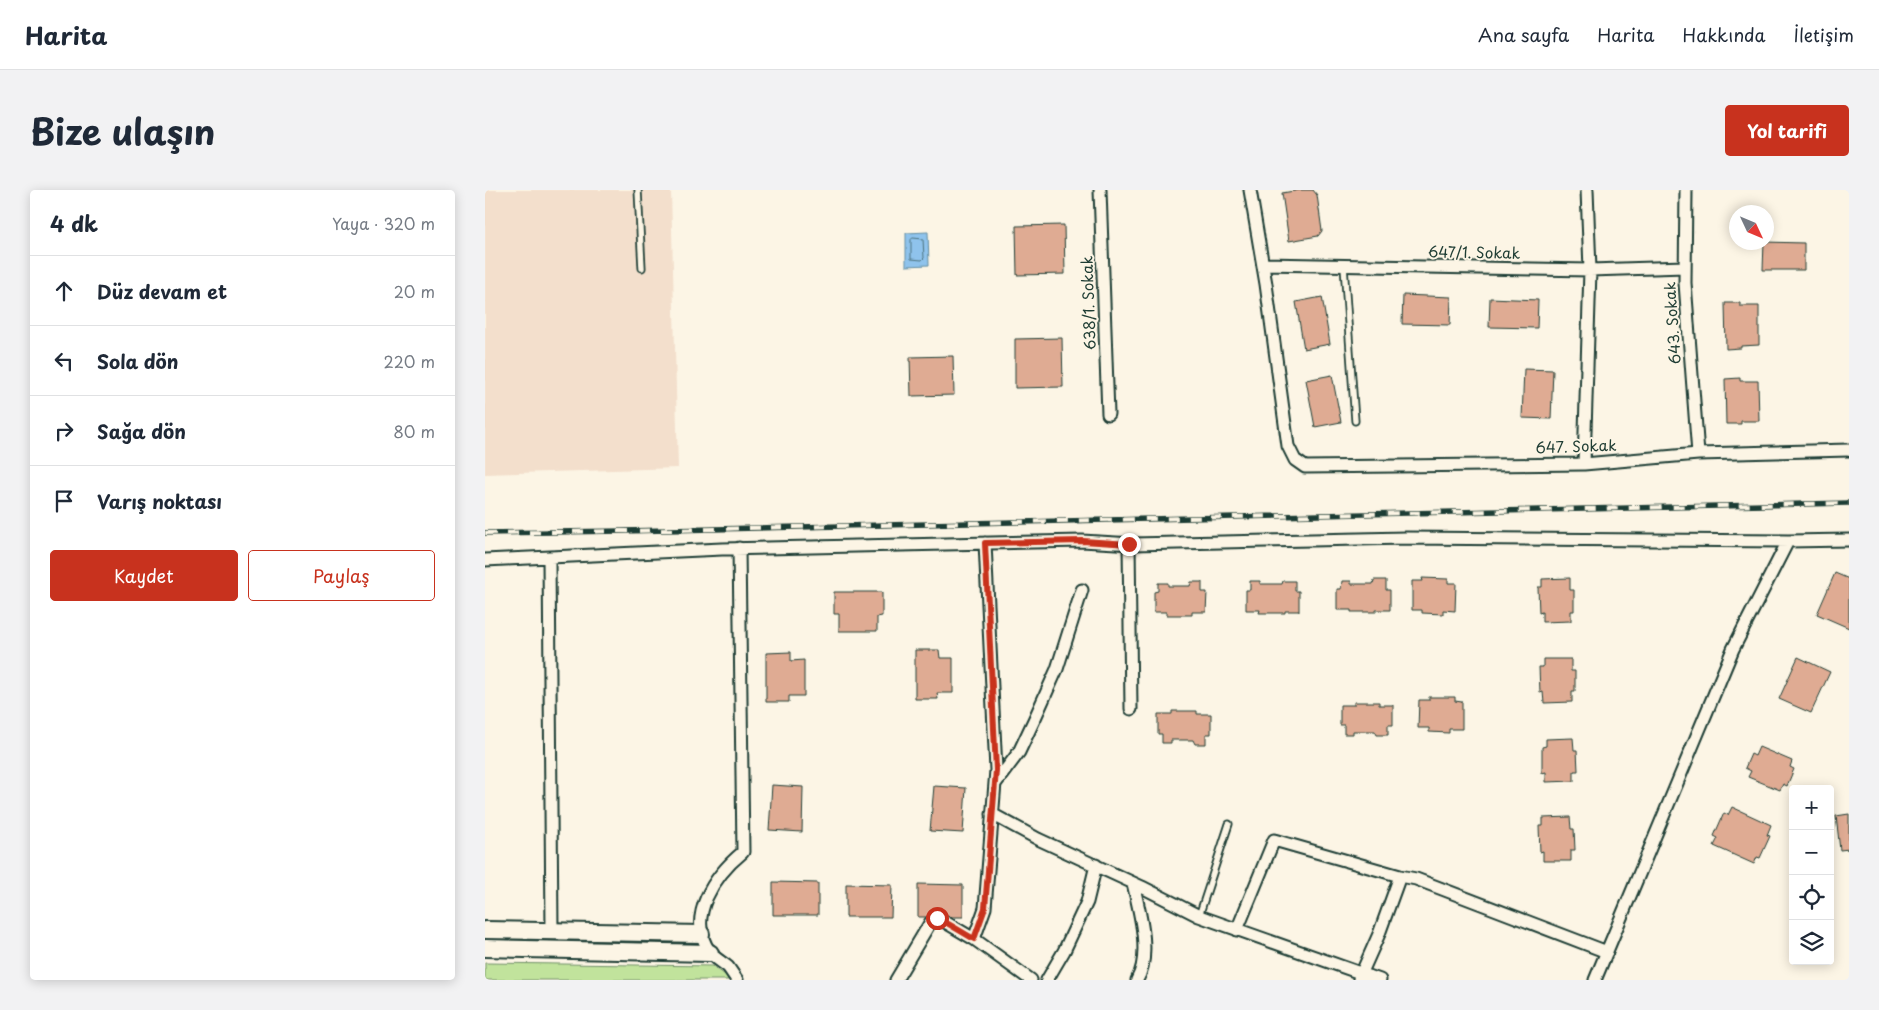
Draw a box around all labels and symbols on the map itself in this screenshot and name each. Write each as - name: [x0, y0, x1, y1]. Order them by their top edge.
- north arrow: [1729, 205, 1774, 250]
- street label: 647/1. Sokak: [1428, 239, 1521, 264]
- street label: 638/1. Sokak: [1074, 255, 1101, 351]
- street label: 643. Sokak: [1657, 281, 1686, 365]
- street label: 647. Sokak: [1535, 433, 1617, 458]
- route end: [1118, 533, 1141, 556]
- route start: [926, 907, 949, 930]

